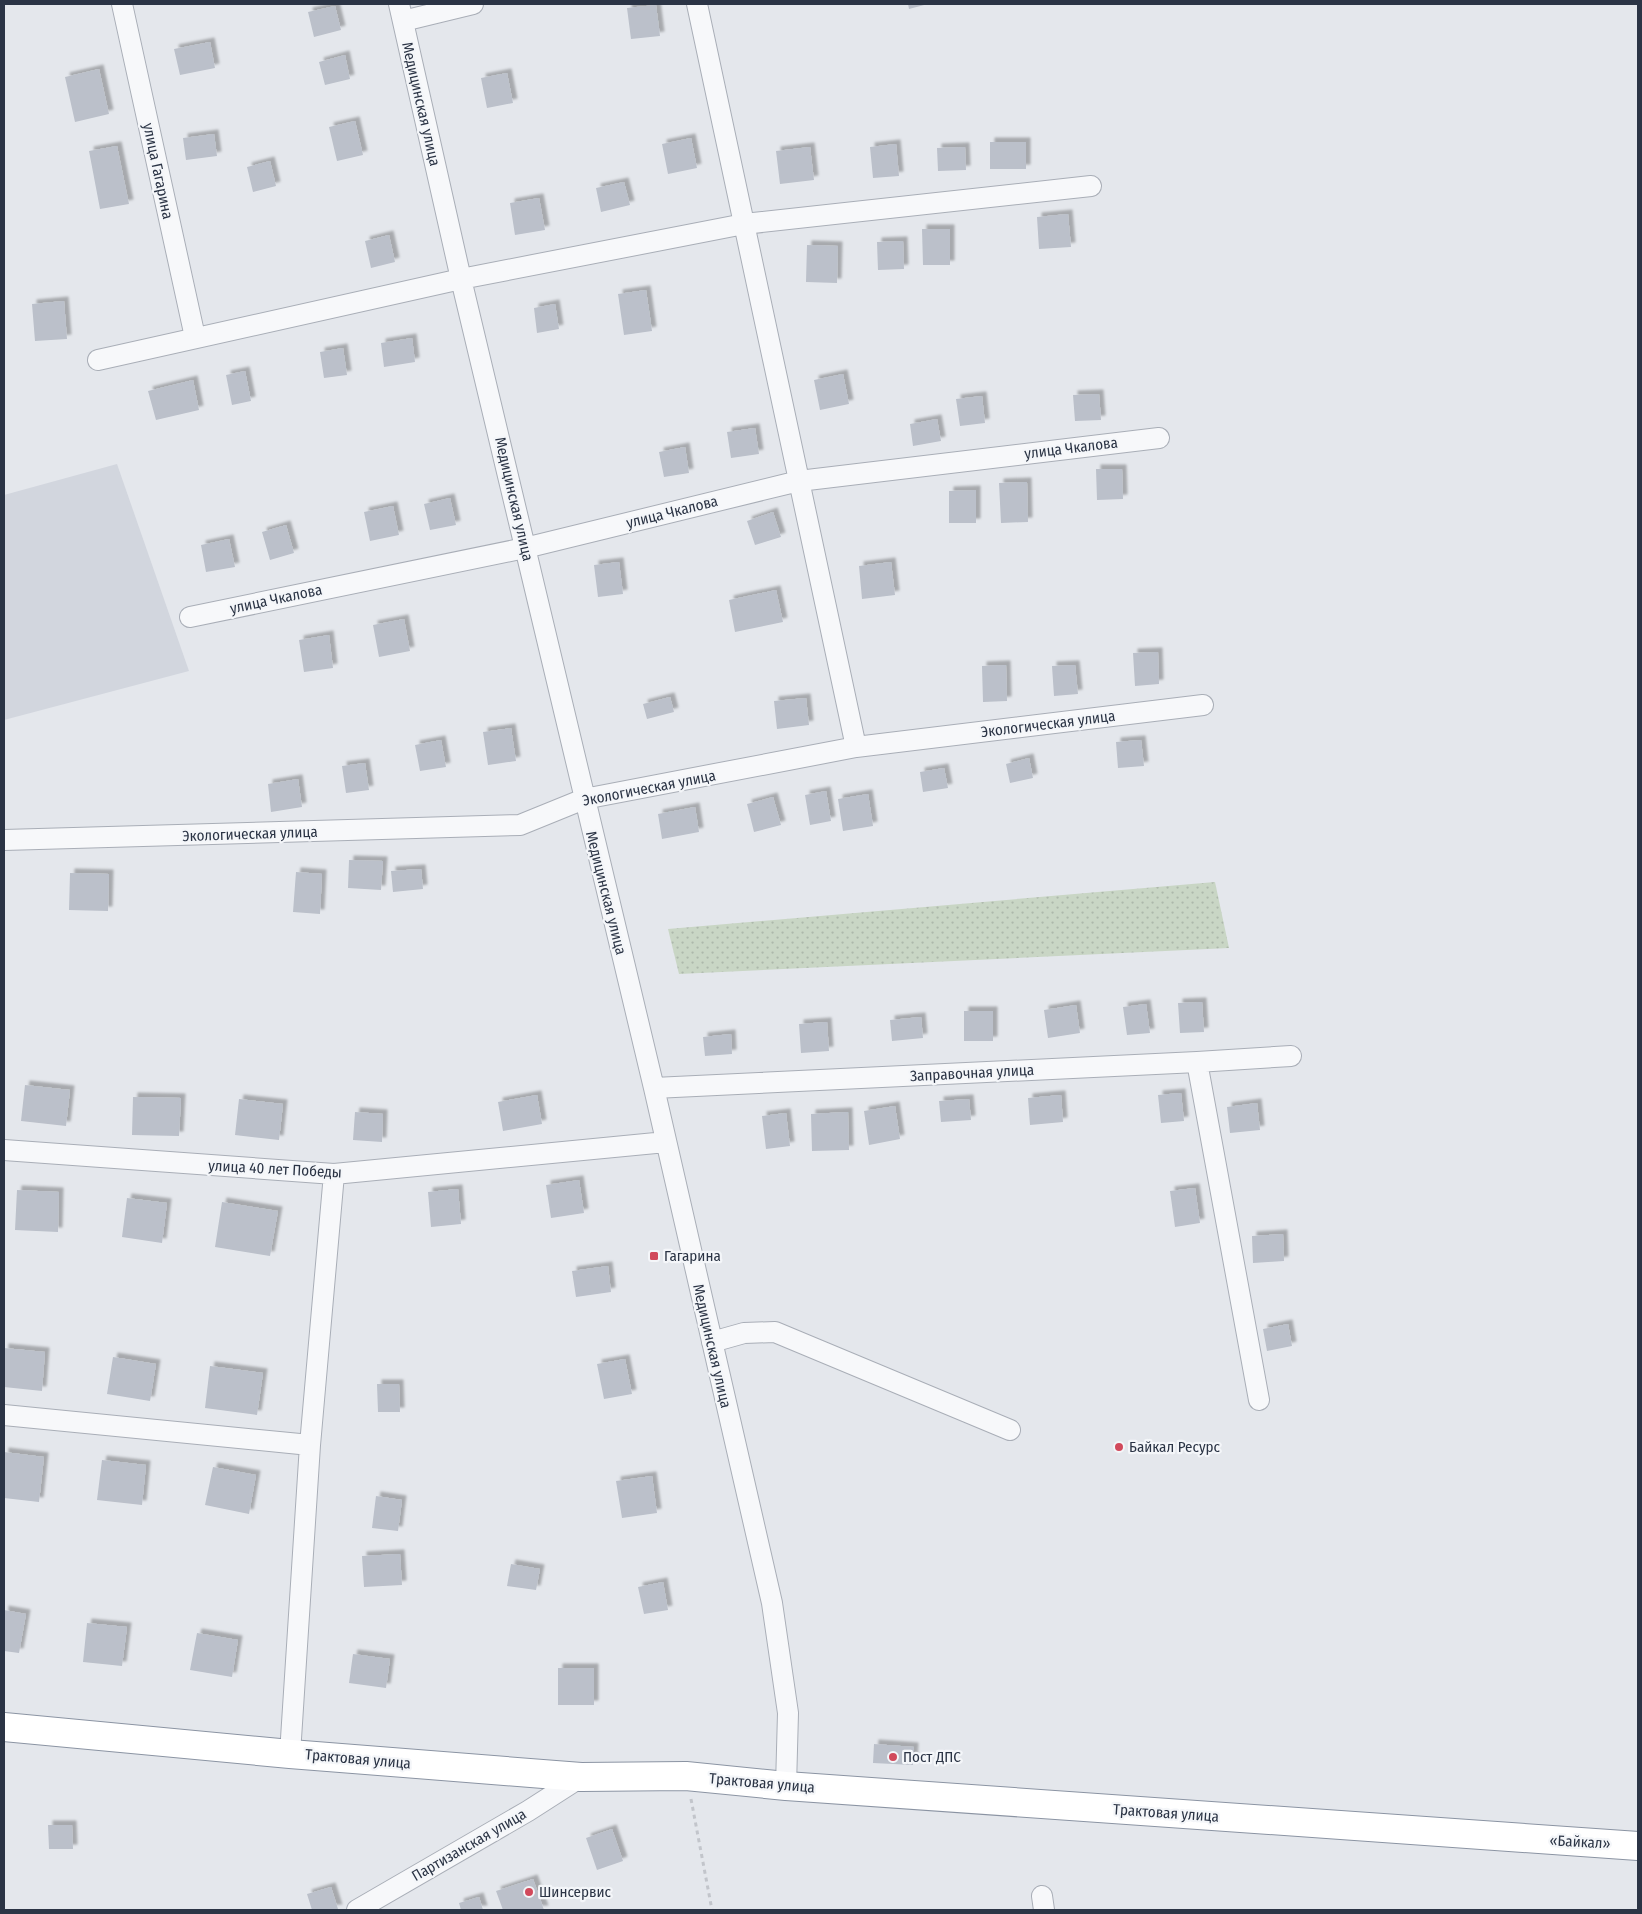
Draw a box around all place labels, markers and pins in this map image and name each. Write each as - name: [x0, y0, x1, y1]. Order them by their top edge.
- place label: Гагарина: [664, 1247, 721, 1265]
- marker: Гагарина: [648, 1250, 660, 1262]
- place label: Байкал Ресурс: [1129, 1438, 1221, 1456]
- marker: Байкал Ресурс: [1113, 1441, 1125, 1453]
- place label: Пост ДПС: [903, 1748, 961, 1766]
- marker: Пост ДПС: [887, 1751, 899, 1763]
- place label: Шинсервис: [539, 1883, 612, 1901]
- marker: Шинсервис: [523, 1886, 535, 1898]

